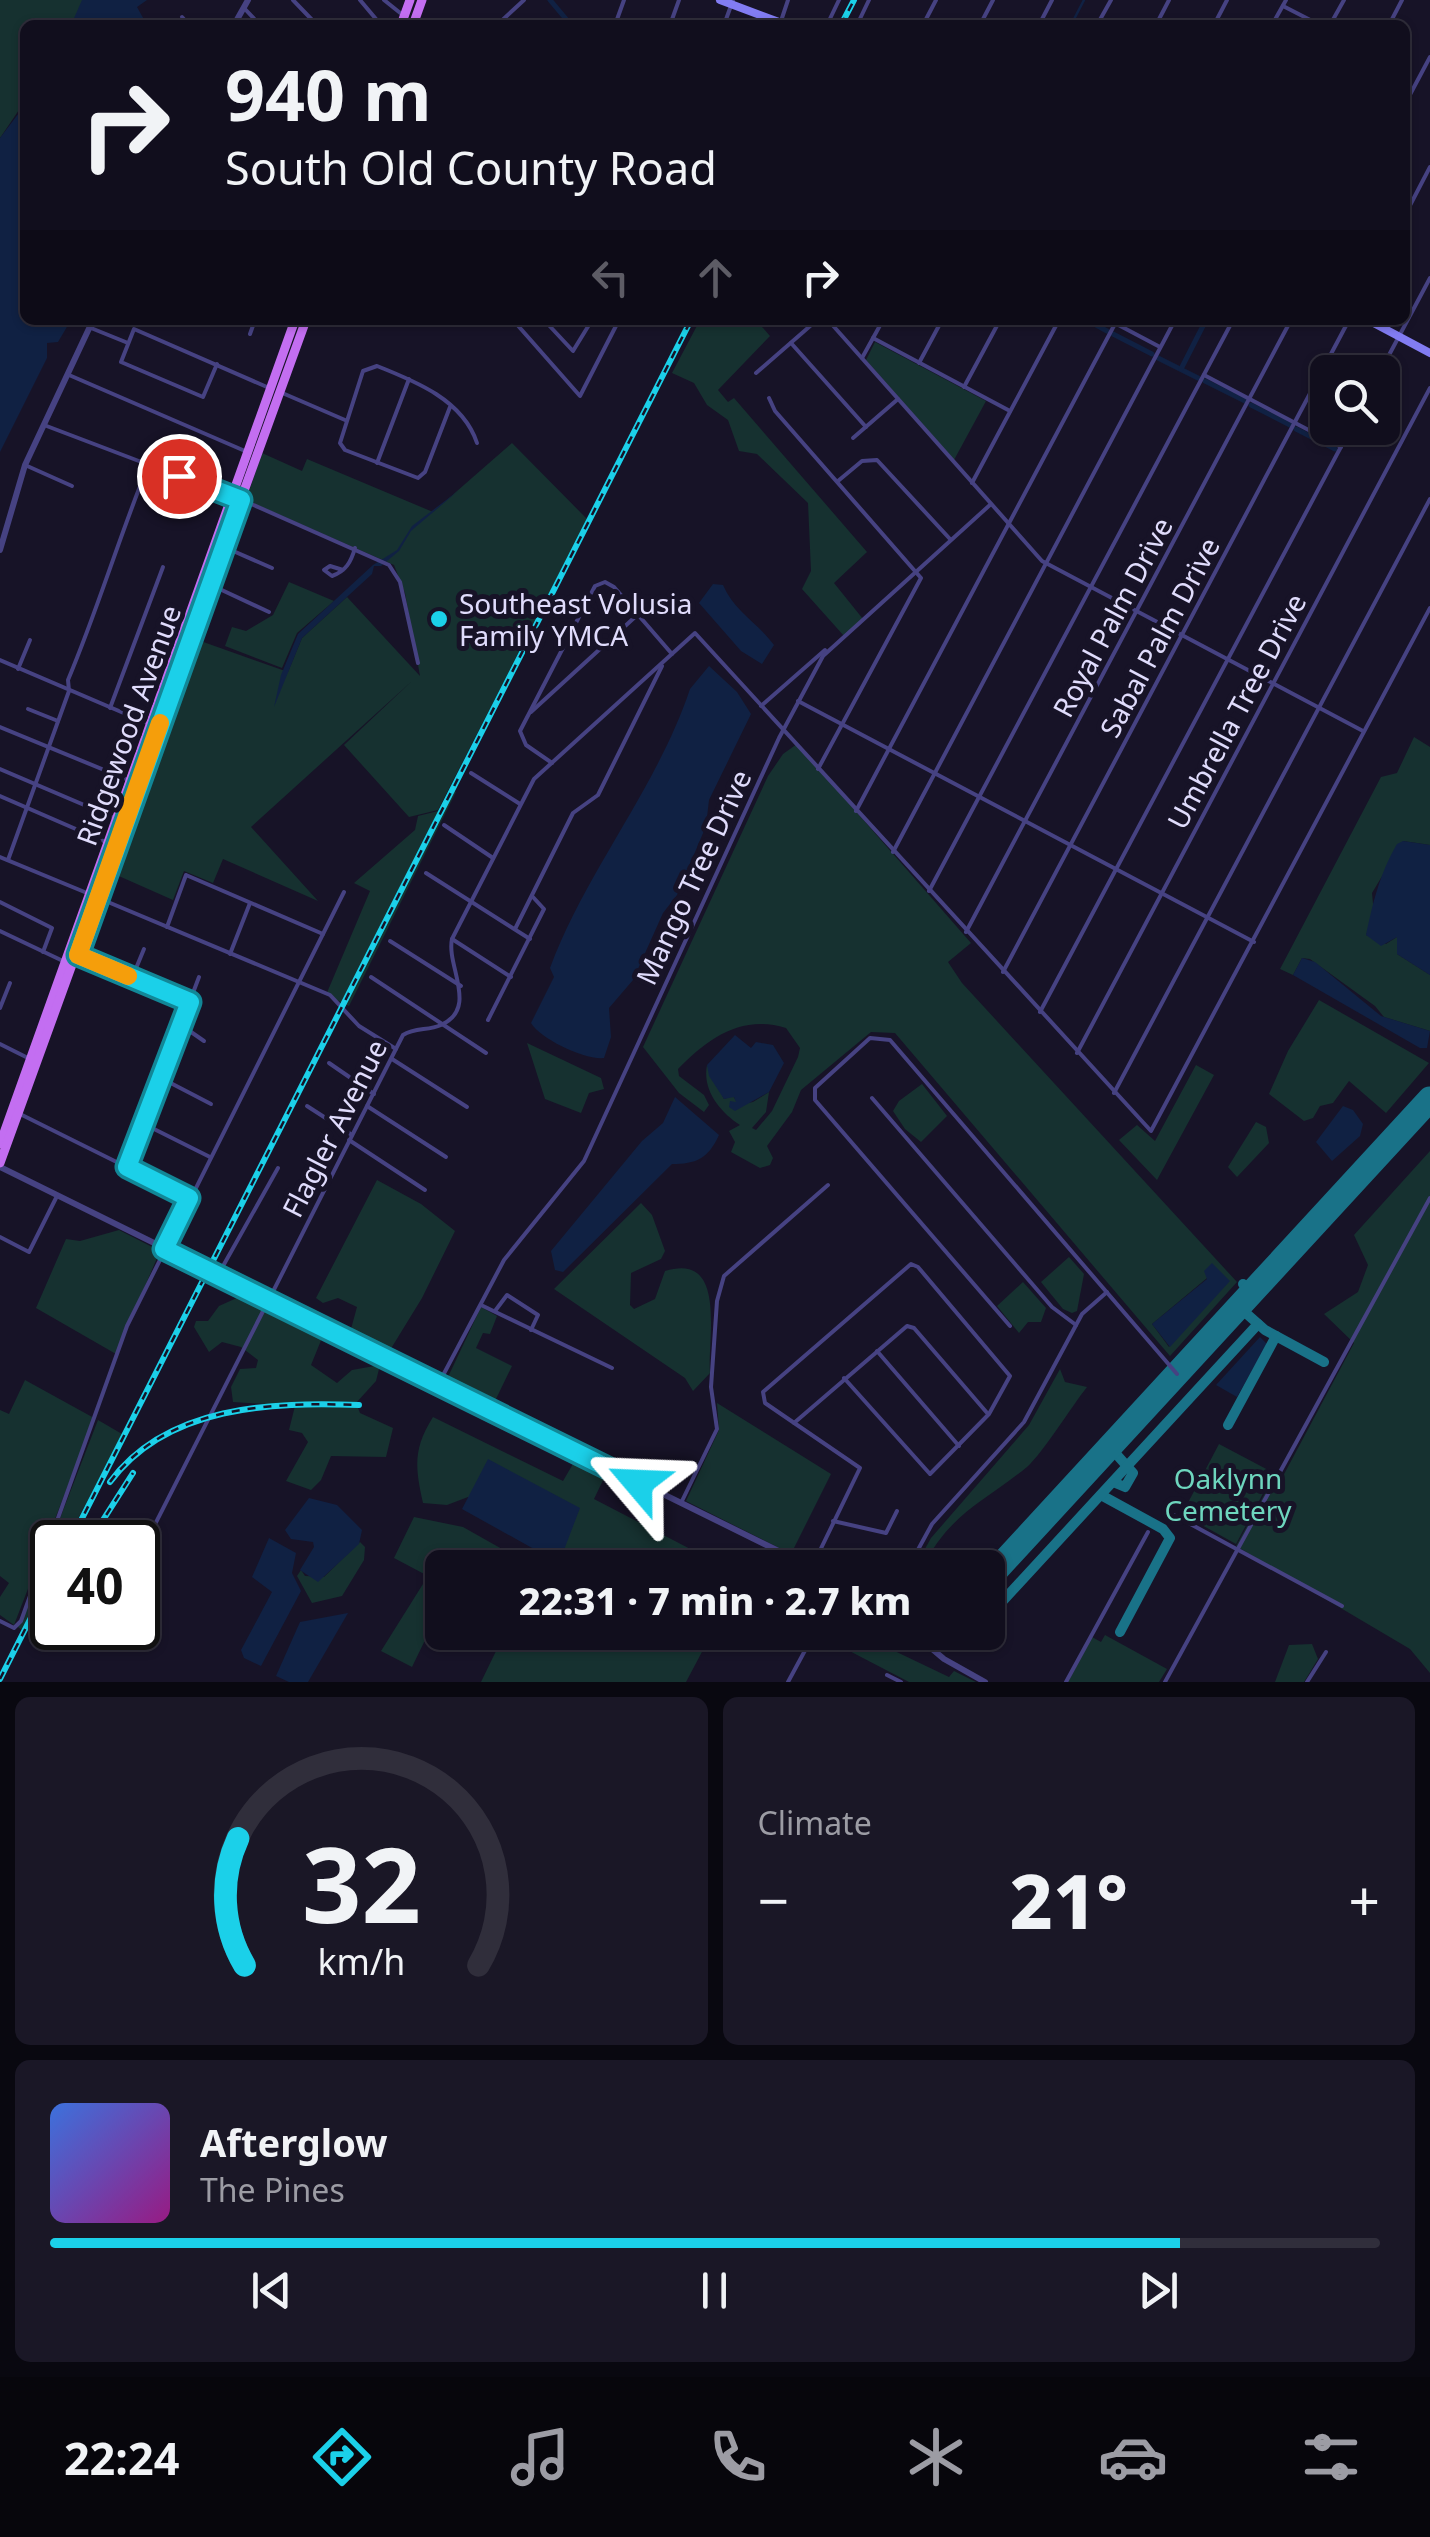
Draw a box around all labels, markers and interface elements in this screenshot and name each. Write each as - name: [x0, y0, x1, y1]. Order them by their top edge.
- text: 940 m: [225, 46, 432, 142]
- icon: right: [60, 60, 190, 190]
- text: South Old County Road: [225, 137, 717, 198]
- icon: left: [583, 250, 638, 305]
- icon: ahead: [688, 250, 743, 305]
- icon: right: [793, 250, 848, 305]
- map controls: [1310, 355, 1400, 445]
- button: search: [1310, 355, 1400, 445]
- pin: [137, 434, 222, 519]
- icon: arrive: [152, 449, 207, 504]
- street label: Royal Palm Drive: [1043, 511, 1181, 723]
- street label: Sabal Palm Drive: [1090, 530, 1228, 744]
- place label: Southeast Volusia Family YMCA: [459, 584, 692, 654]
- street label: Umbrella Tree Drive: [1158, 587, 1314, 835]
- street label: Ridgewood Avenue: [67, 600, 189, 850]
- marker: Southeast Volusia Family YMCA: [428, 608, 450, 630]
- street label: Mango Tree Drive: [627, 763, 759, 991]
- street label: Flagler Avenue: [273, 1033, 395, 1223]
- position arrow: [586, 1431, 690, 1535]
- park label: Oaklynn Cemetery: [1164, 1459, 1292, 1529]
- speed limit sign: 40: [30, 1520, 160, 1650]
- text: 22:31 · 7 min · 2.7 km: [519, 1574, 911, 1626]
- text: Climate: [758, 1801, 872, 1844]
- text: 32: [302, 1812, 421, 1953]
- text: 21°: [1010, 1849, 1128, 1951]
- text: −: [758, 1862, 789, 1937]
- text: +: [1349, 1862, 1380, 1937]
- text: km/h: [317, 1937, 405, 1985]
- text: Afterglow: [200, 2116, 388, 2168]
- text: The Pines: [200, 2168, 345, 2211]
- icon: previous: [244, 2263, 299, 2318]
- icon: pause: [687, 2263, 742, 2318]
- icon: next: [1131, 2263, 1186, 2318]
- icon: directions: [307, 2422, 377, 2492]
- icon: music: [505, 2422, 575, 2492]
- icon: phone: [703, 2422, 773, 2492]
- icon: climate: [901, 2422, 971, 2492]
- icon: car: [1098, 2422, 1168, 2492]
- icon: filters: [1296, 2422, 1366, 2492]
- text: 22:24: [64, 2427, 179, 2488]

